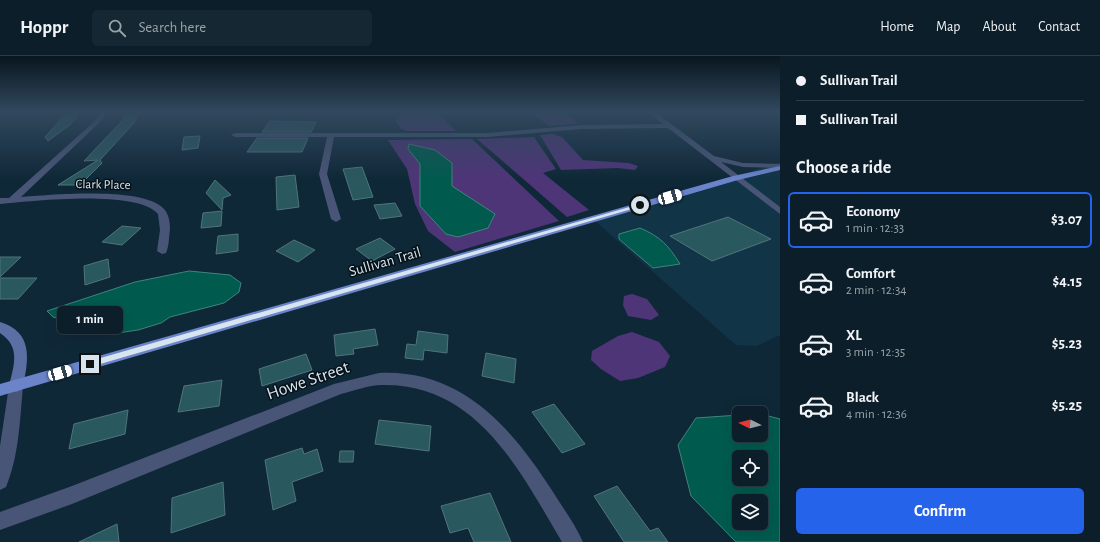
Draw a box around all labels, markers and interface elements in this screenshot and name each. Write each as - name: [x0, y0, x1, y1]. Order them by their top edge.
- search box: [92, 10, 372, 46]
- icon: search: [106, 17, 128, 39]
- text: Hoppr: [20, 18, 68, 37]
- text: Search here: [138, 20, 206, 35]
- text: Home: [880, 20, 914, 34]
- text: Map: [936, 20, 960, 34]
- text: About: [982, 20, 1016, 34]
- text: Contact: [1038, 20, 1080, 34]
- text: Sullivan Trail: [820, 73, 898, 88]
- text: Sullivan Trail: [820, 112, 898, 127]
- text: Choose a ride: [796, 159, 891, 177]
- street label: Clark Place: [75, 178, 131, 192]
- car: [657, 188, 683, 206]
- route start: [631, 196, 649, 214]
- icon: car: [798, 202, 834, 238]
- text: Economy: [846, 204, 900, 219]
- text: $3.07: [1051, 212, 1082, 227]
- text: 1 min · 12:33: [846, 222, 904, 235]
- street label: Sullivan Trail: [347, 245, 423, 279]
- icon: car: [798, 264, 834, 300]
- text: Comfort: [846, 266, 895, 281]
- text: $4.15: [1052, 274, 1082, 289]
- text: 2 min · 12:34: [846, 284, 907, 297]
- callout: 1 min: [57, 306, 123, 334]
- text: 1 min: [76, 313, 104, 326]
- icon: car: [798, 326, 834, 362]
- text: XL: [846, 328, 862, 343]
- text: $5.23: [1052, 336, 1082, 351]
- text: 3 min · 12:35: [846, 346, 905, 359]
- route end: [81, 355, 99, 373]
- street label: Howe Street: [264, 358, 352, 404]
- car: [47, 364, 73, 382]
- icon: car: [798, 388, 834, 424]
- text: Black: [846, 390, 879, 405]
- text: $5.25: [1052, 398, 1082, 413]
- north arrow: [732, 406, 768, 442]
- map controls: [732, 406, 768, 530]
- text: 4 min · 12:36: [846, 408, 907, 421]
- button: locate: [732, 450, 768, 486]
- button: Confirm: [796, 488, 1084, 534]
- button: layers: [732, 494, 768, 530]

